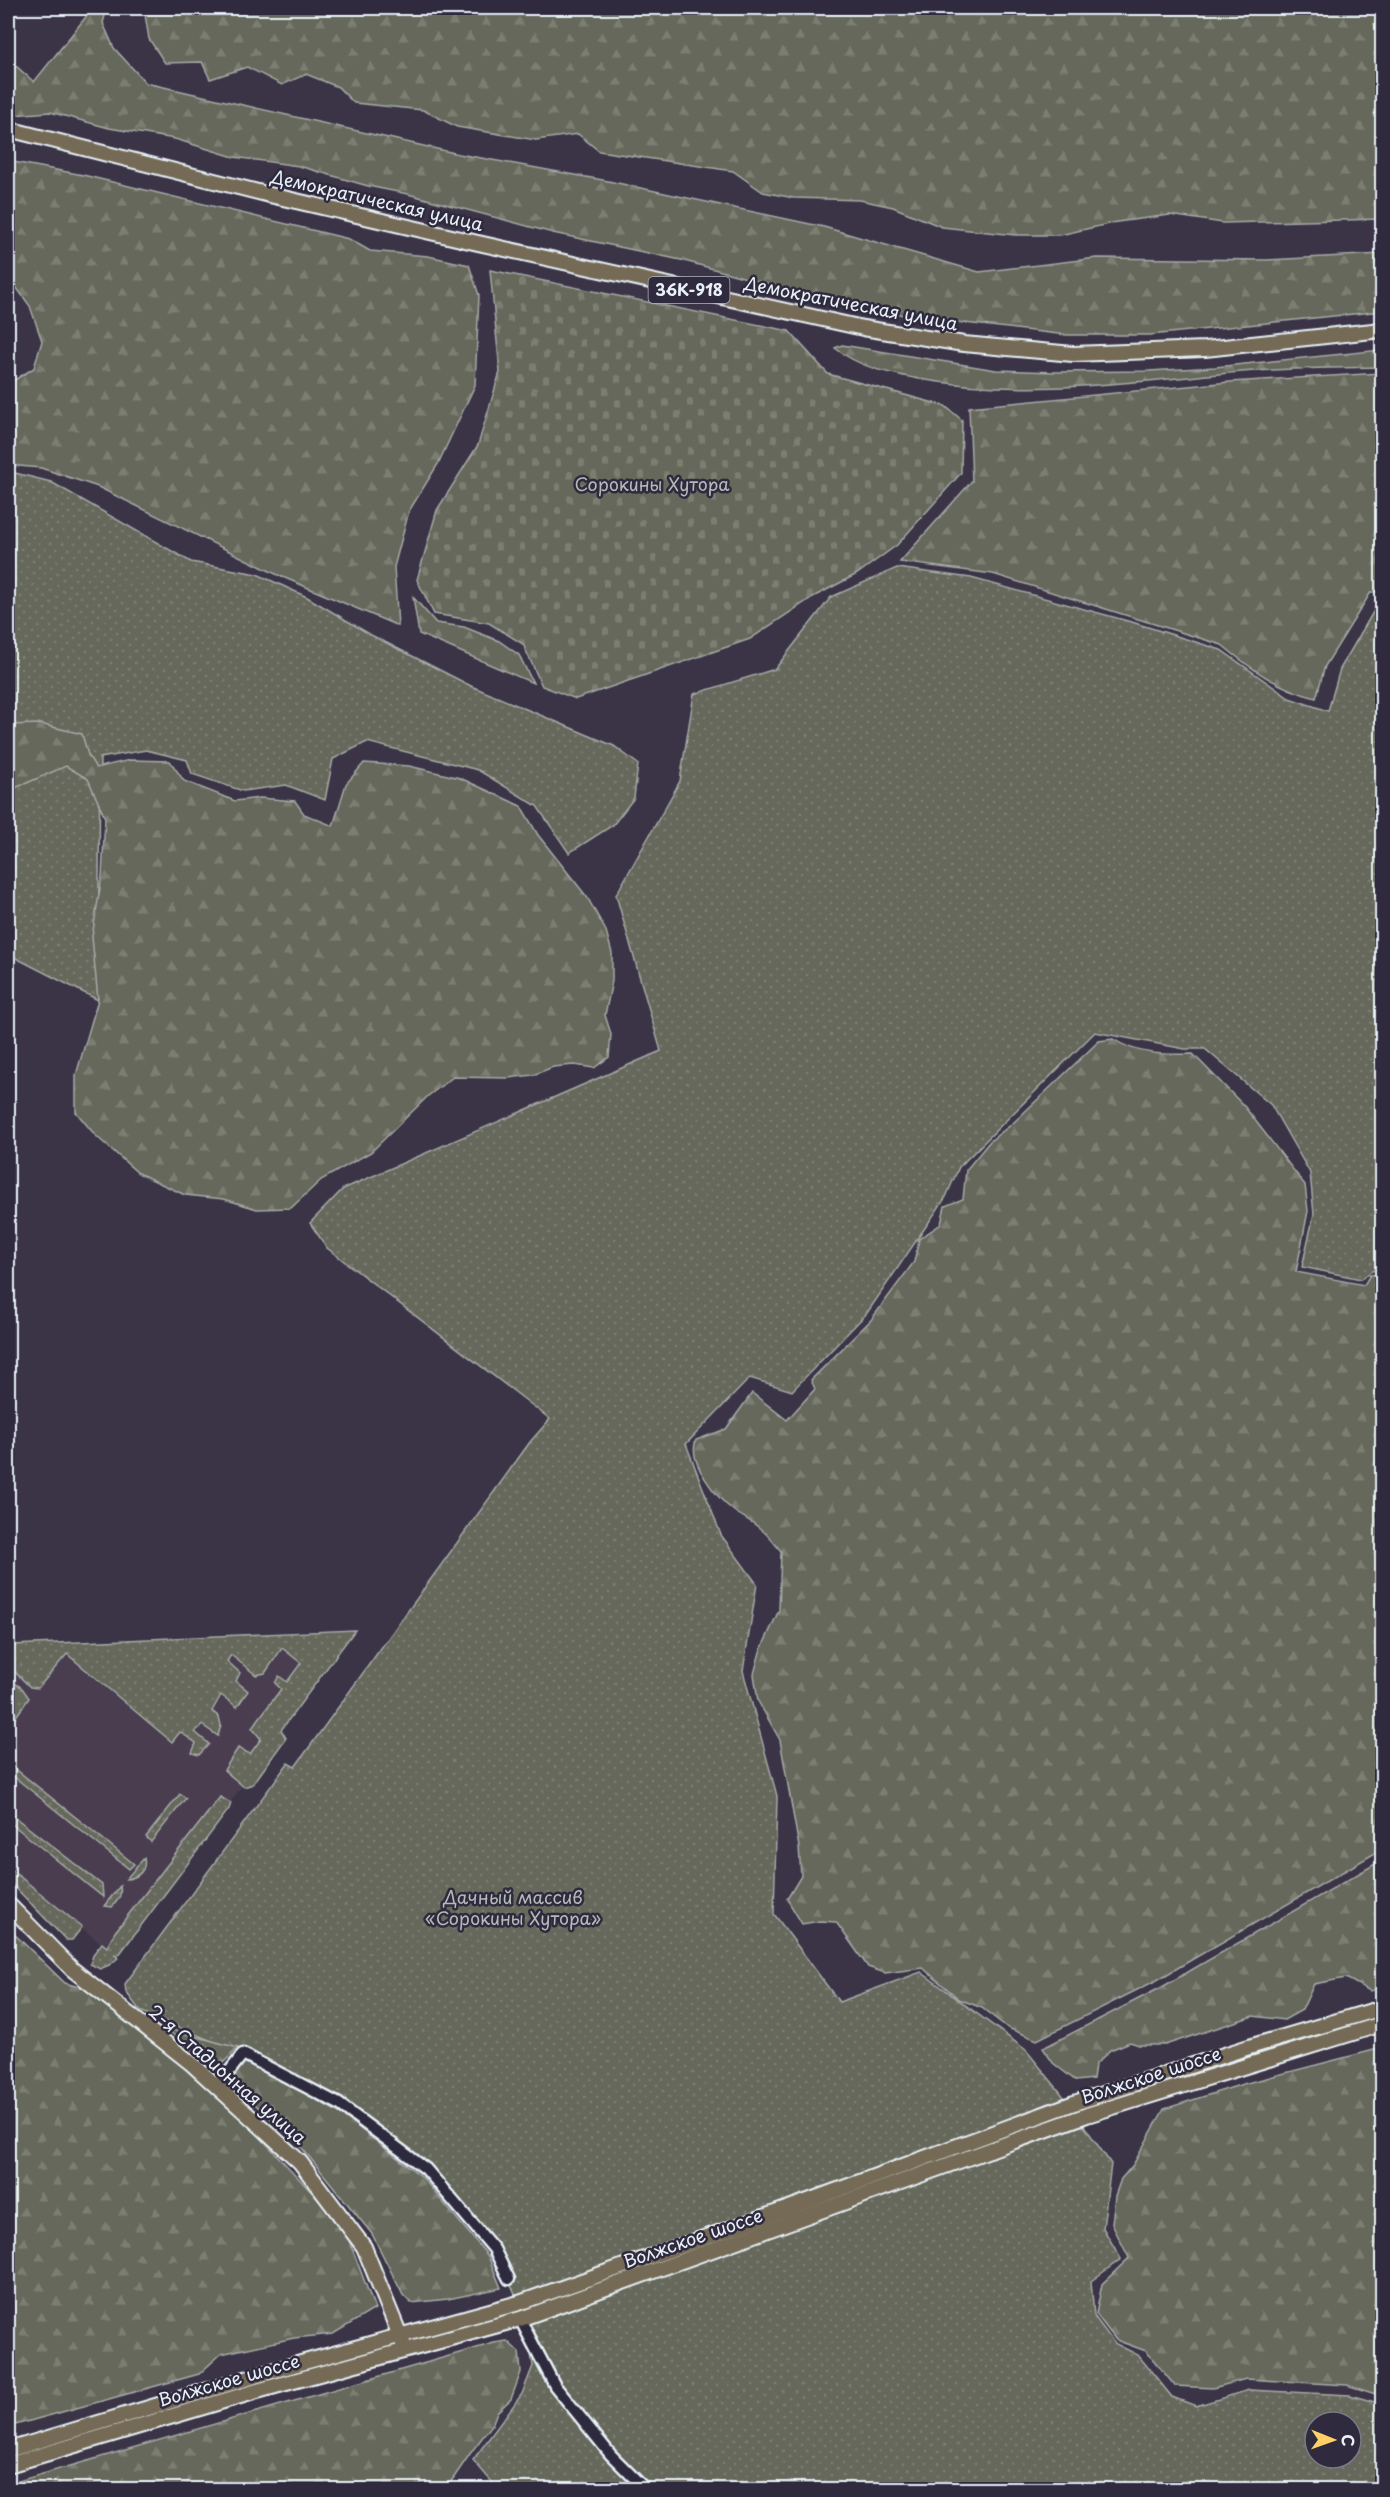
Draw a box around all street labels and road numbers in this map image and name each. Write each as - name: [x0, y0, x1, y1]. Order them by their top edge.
- street label: Демократическая улица: [268, 162, 487, 237]
- street label: Демократическая улица: [741, 268, 961, 337]
- road number: 36К-918: [648, 277, 730, 303]
- street label: 2-я Стадионная улица: [143, 1997, 314, 2151]
- street label: Волжское шоссе: [1077, 2039, 1224, 2110]
- street label: Волжское шоссе: [619, 2201, 766, 2274]
- street label: Волжское шоссе: [155, 2346, 303, 2413]

